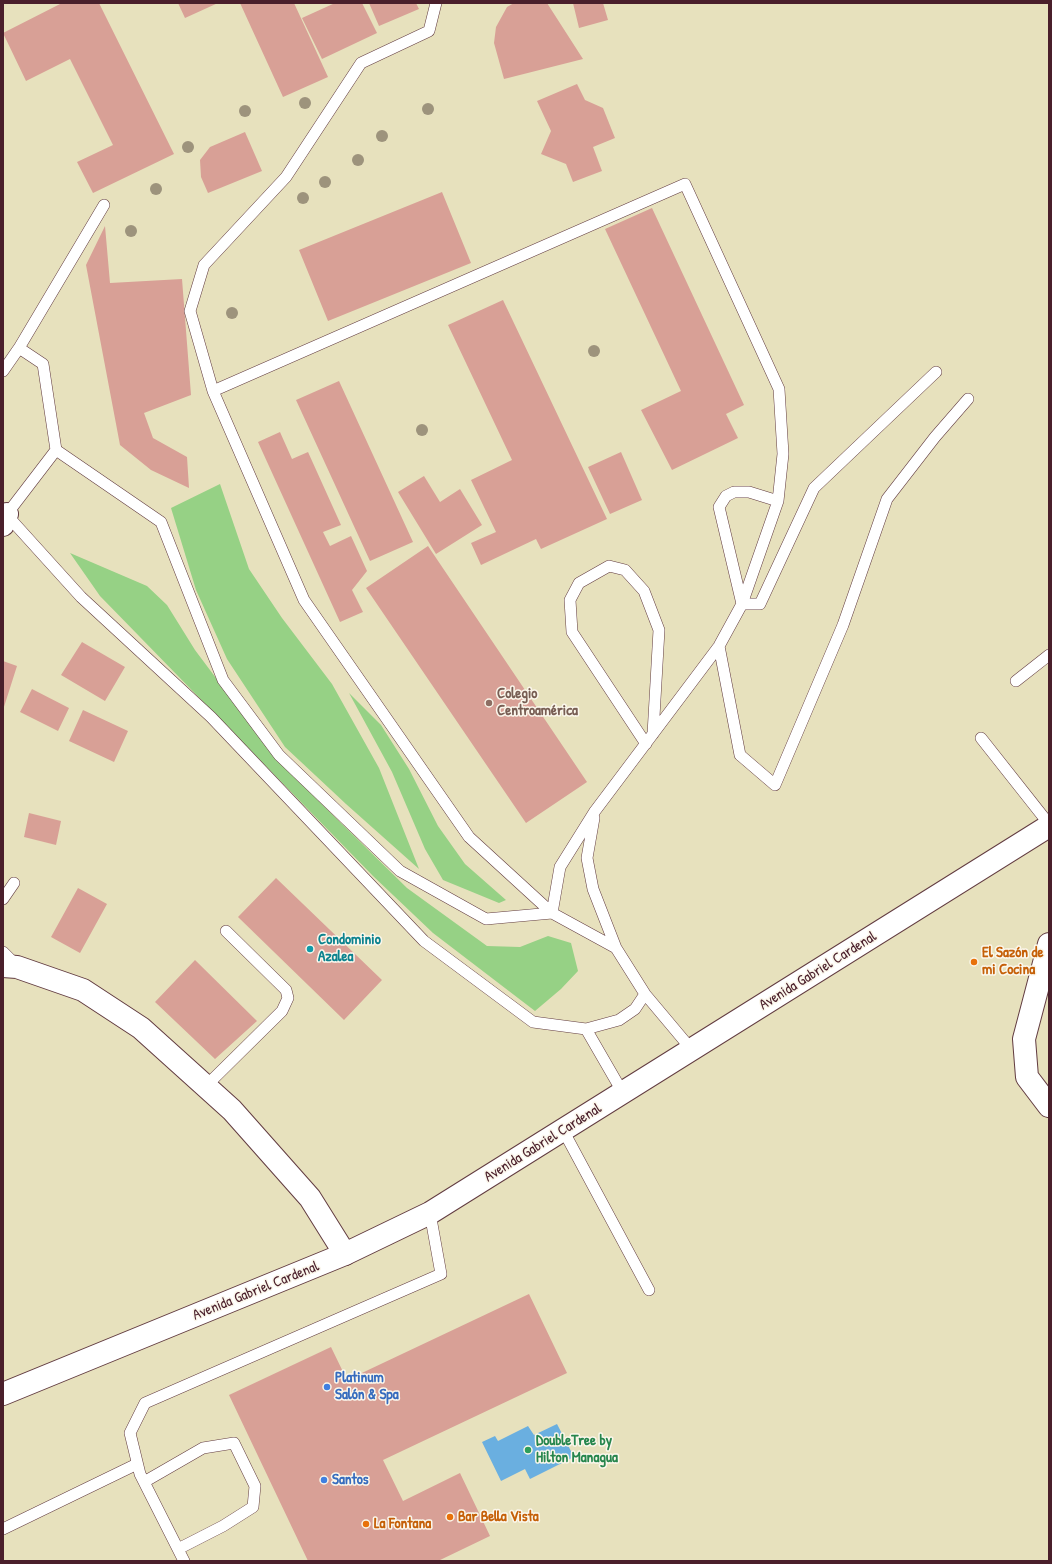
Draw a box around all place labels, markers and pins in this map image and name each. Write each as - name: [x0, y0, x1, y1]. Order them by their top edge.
- place label: Colegio Centroamérica: [497, 685, 578, 720]
- marker: Colegio Centroamérica: [484, 698, 494, 708]
- place label: Condominio Azalea: [318, 931, 381, 966]
- marker: Condominio Azalea: [305, 944, 315, 954]
- place label: El Sazón de mi Cocina: [982, 944, 1043, 979]
- marker: El Sazón de mi Cocina: [969, 957, 979, 967]
- place label: Platinum Salón & Spa: [335, 1369, 399, 1404]
- marker: Platinum Salón & Spa: [322, 1382, 332, 1392]
- place label: DoubleTree by Hilton Managua: [536, 1432, 618, 1467]
- marker: DoubleTree by Hilton Managua: [523, 1445, 533, 1455]
- place label: Santos: [332, 1471, 369, 1489]
- marker: Santos: [319, 1475, 329, 1485]
- place label: Bar Bella Vista: [458, 1508, 539, 1526]
- marker: Bar Bella Vista: [445, 1512, 455, 1522]
- place label: La Fontana: [374, 1515, 431, 1533]
- marker: La Fontana: [361, 1519, 371, 1529]

